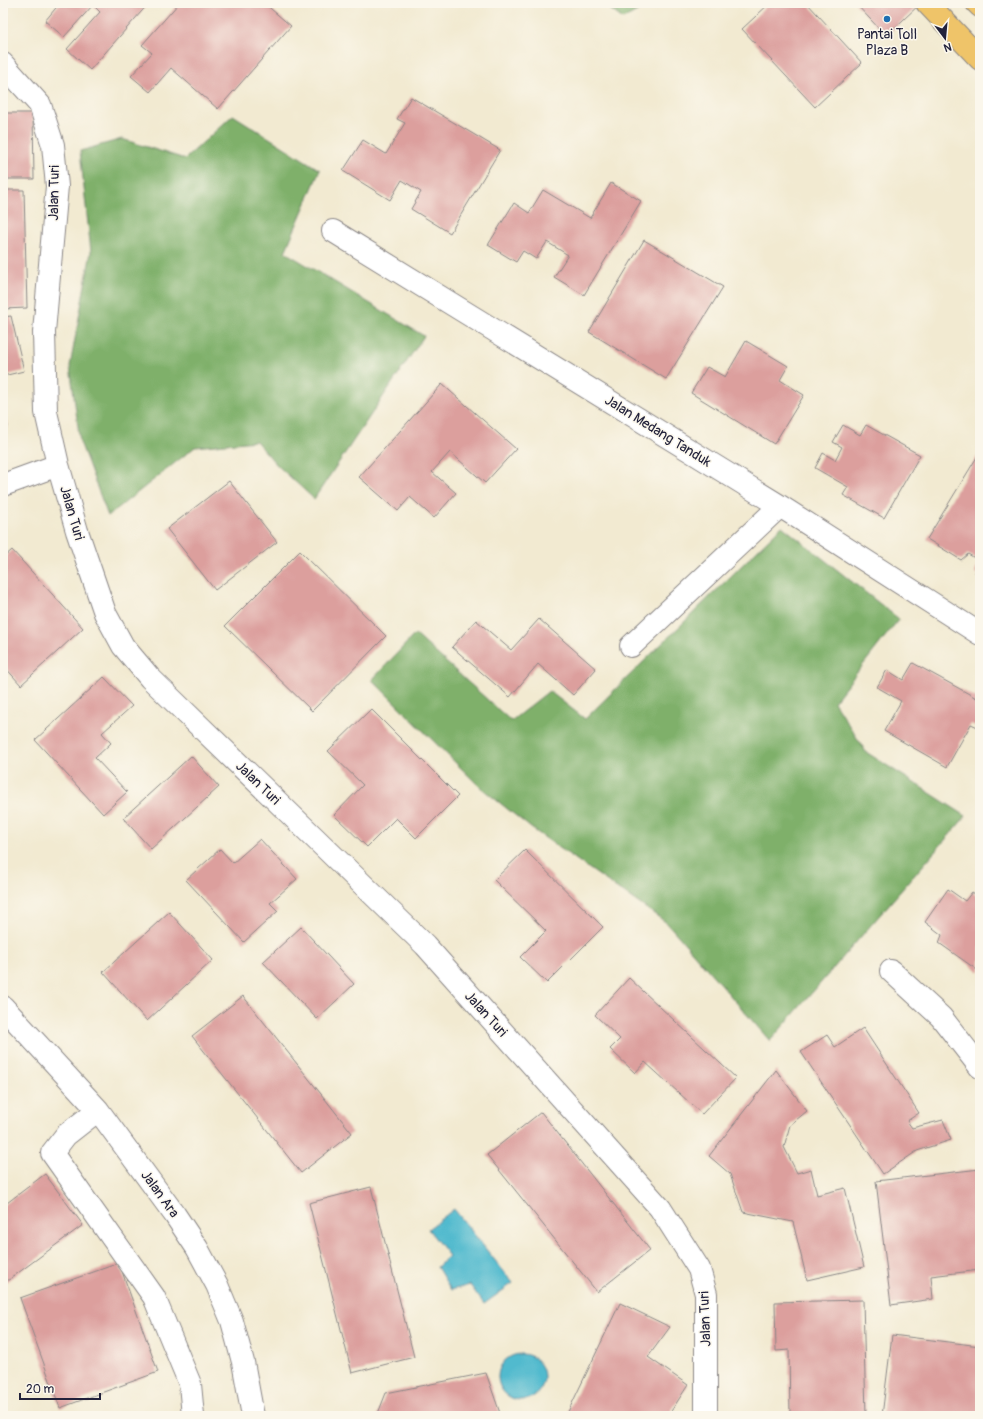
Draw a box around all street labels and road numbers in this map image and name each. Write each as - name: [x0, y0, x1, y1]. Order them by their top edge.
- street label: Jalan Turi: [45, 165, 63, 221]
- street label: Jalan Medang Tanduk: [602, 391, 714, 471]
- street label: Jalan Turi: [56, 484, 88, 542]
- street label: Jalan Turi: [232, 758, 284, 809]
- street label: Jalan Turi: [461, 988, 511, 1041]
- street label: Jalan Ara: [137, 1167, 183, 1221]
- street label: Jalan Turi: [696, 1290, 714, 1347]

